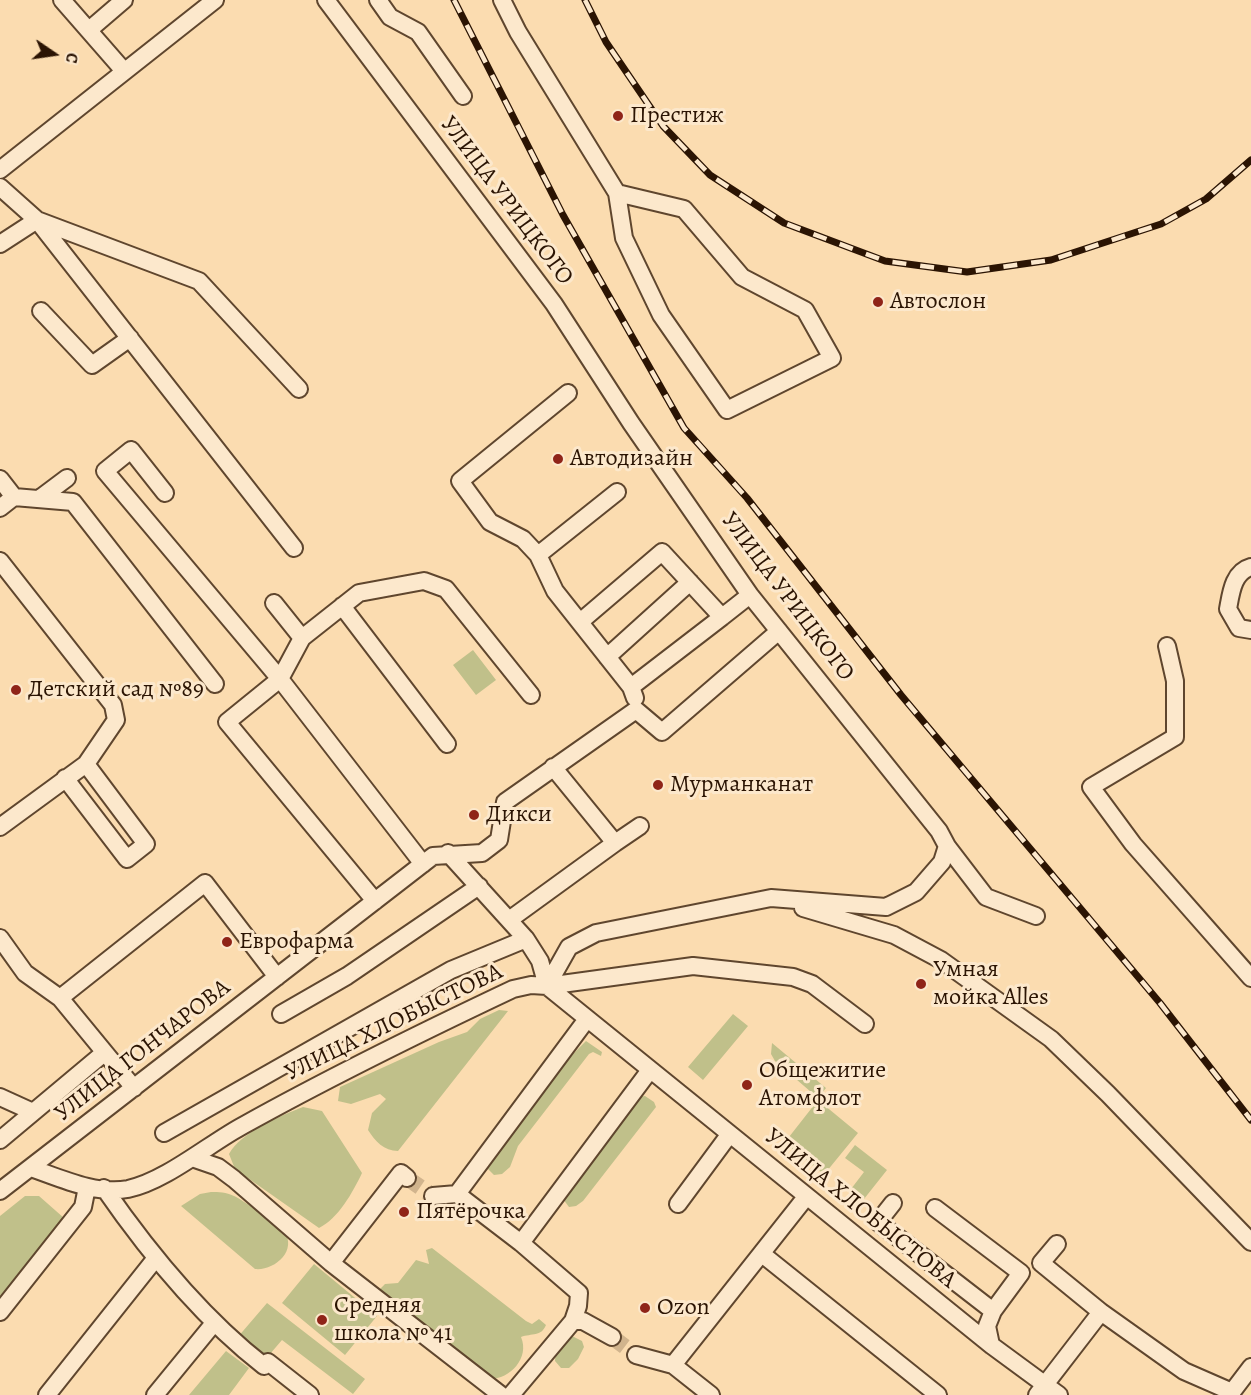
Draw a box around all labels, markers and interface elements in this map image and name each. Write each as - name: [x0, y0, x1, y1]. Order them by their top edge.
- north arrow: [24, 24, 84, 84]
- text: С: [60, 51, 83, 65]
- place label: Престиж: [630, 102, 724, 130]
- marker: Престиж: [611, 109, 625, 123]
- street label: УЛИЦА УРИЦКОГО: [433, 111, 579, 291]
- place label: Автослон: [890, 288, 986, 316]
- marker: Автослон: [871, 295, 885, 309]
- place label: Автодизайн: [570, 445, 693, 473]
- marker: Автодизайн: [551, 452, 565, 466]
- street label: УЛИЦА УРИЦКОГО: [714, 507, 860, 687]
- place label: Детский сад №89: [28, 676, 204, 704]
- marker: Детский сад №89: [9, 683, 23, 697]
- place label: Мурманканат: [670, 771, 813, 799]
- marker: Мурманканат: [651, 778, 665, 792]
- place label: Дикси: [486, 801, 552, 829]
- marker: Дикси: [467, 808, 481, 822]
- place label: Еврофарма: [239, 928, 354, 956]
- marker: Еврофарма: [220, 935, 234, 949]
- place label: Умная мойка Alles: [933, 956, 1049, 1012]
- street label: УЛИЦА ХЛОБЫСТОВА: [281, 958, 507, 1088]
- street label: УЛИЦА ГОНЧАРОВА: [50, 974, 236, 1128]
- marker: Умная мойка Alles: [914, 977, 928, 991]
- place label: Общежитие Атомфлот: [759, 1057, 886, 1113]
- marker: Общежитие Атомфлот: [740, 1078, 754, 1092]
- street label: УЛИЦА ХЛОБЫСТОВА: [758, 1123, 962, 1295]
- place label: Пятёрочка: [416, 1198, 526, 1226]
- marker: Пятёрочка: [397, 1205, 411, 1219]
- place label: Средняя школа № 41: [334, 1292, 452, 1348]
- place label: Ozon: [657, 1294, 710, 1322]
- marker: Ozon: [638, 1301, 652, 1315]
- marker: Средняя школа № 41: [315, 1313, 329, 1327]

